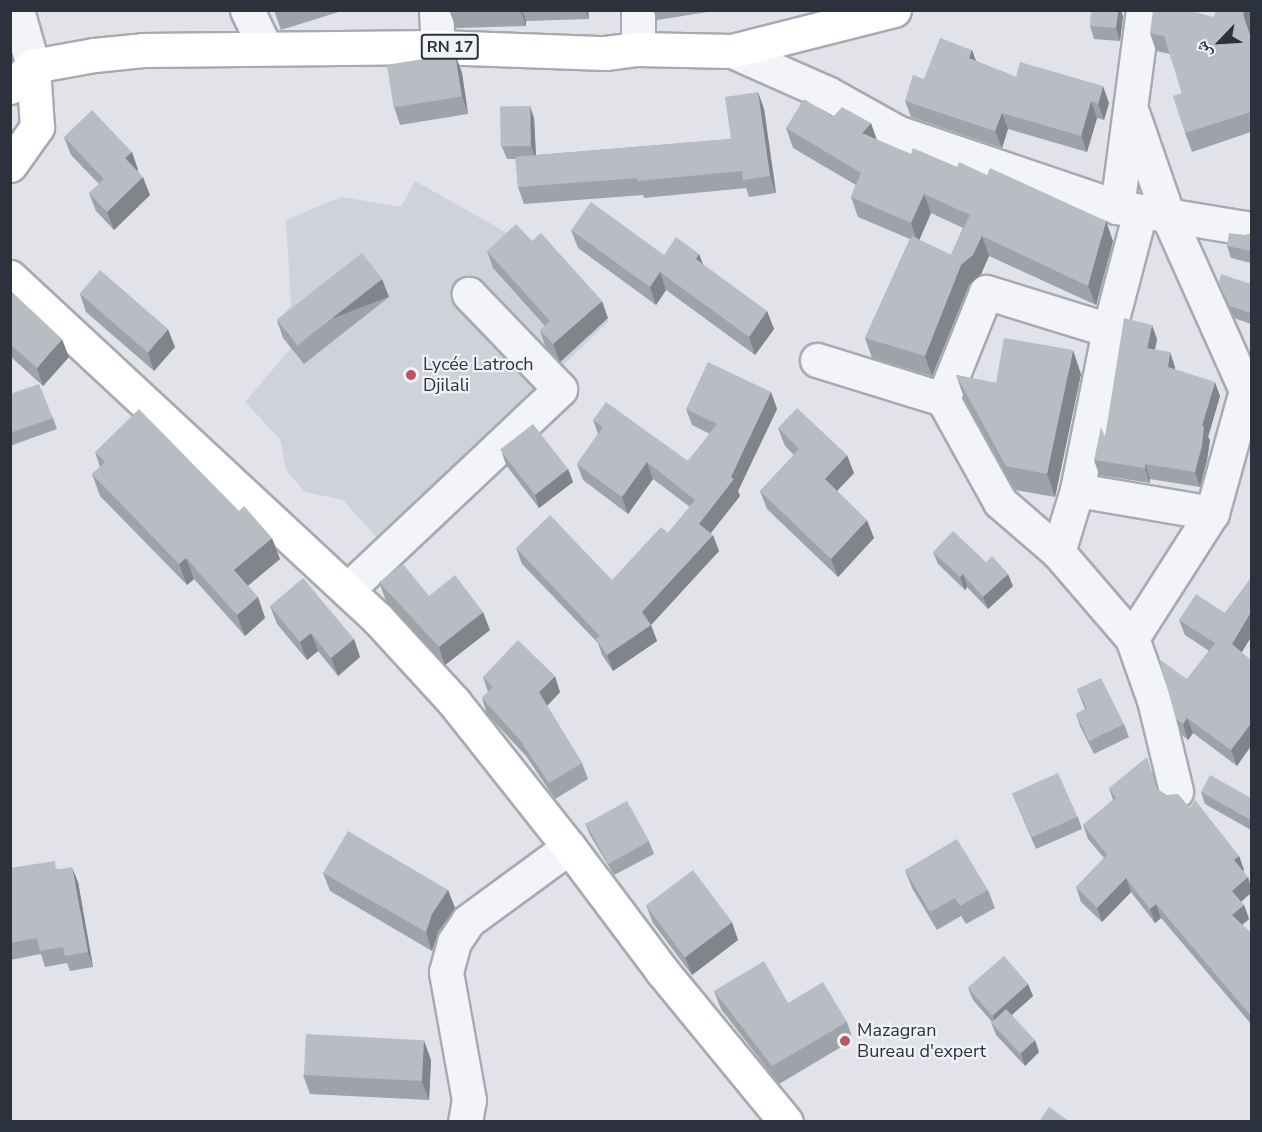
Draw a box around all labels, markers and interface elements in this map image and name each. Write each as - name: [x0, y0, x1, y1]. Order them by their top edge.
- north arrow: [1190, 12, 1250, 72]
- road number: RN 17: [420, 34, 480, 60]
- text: ش: [1190, 37, 1217, 62]
- place label: Lycée Latroch Djilali: [423, 354, 534, 397]
- marker: Lycée Latroch Djilali: [404, 368, 418, 382]
- place label: Mazagran Bureau d'expert: [857, 1020, 986, 1062]
- marker: Mazagran Bureau d'expert: [838, 1034, 852, 1048]

